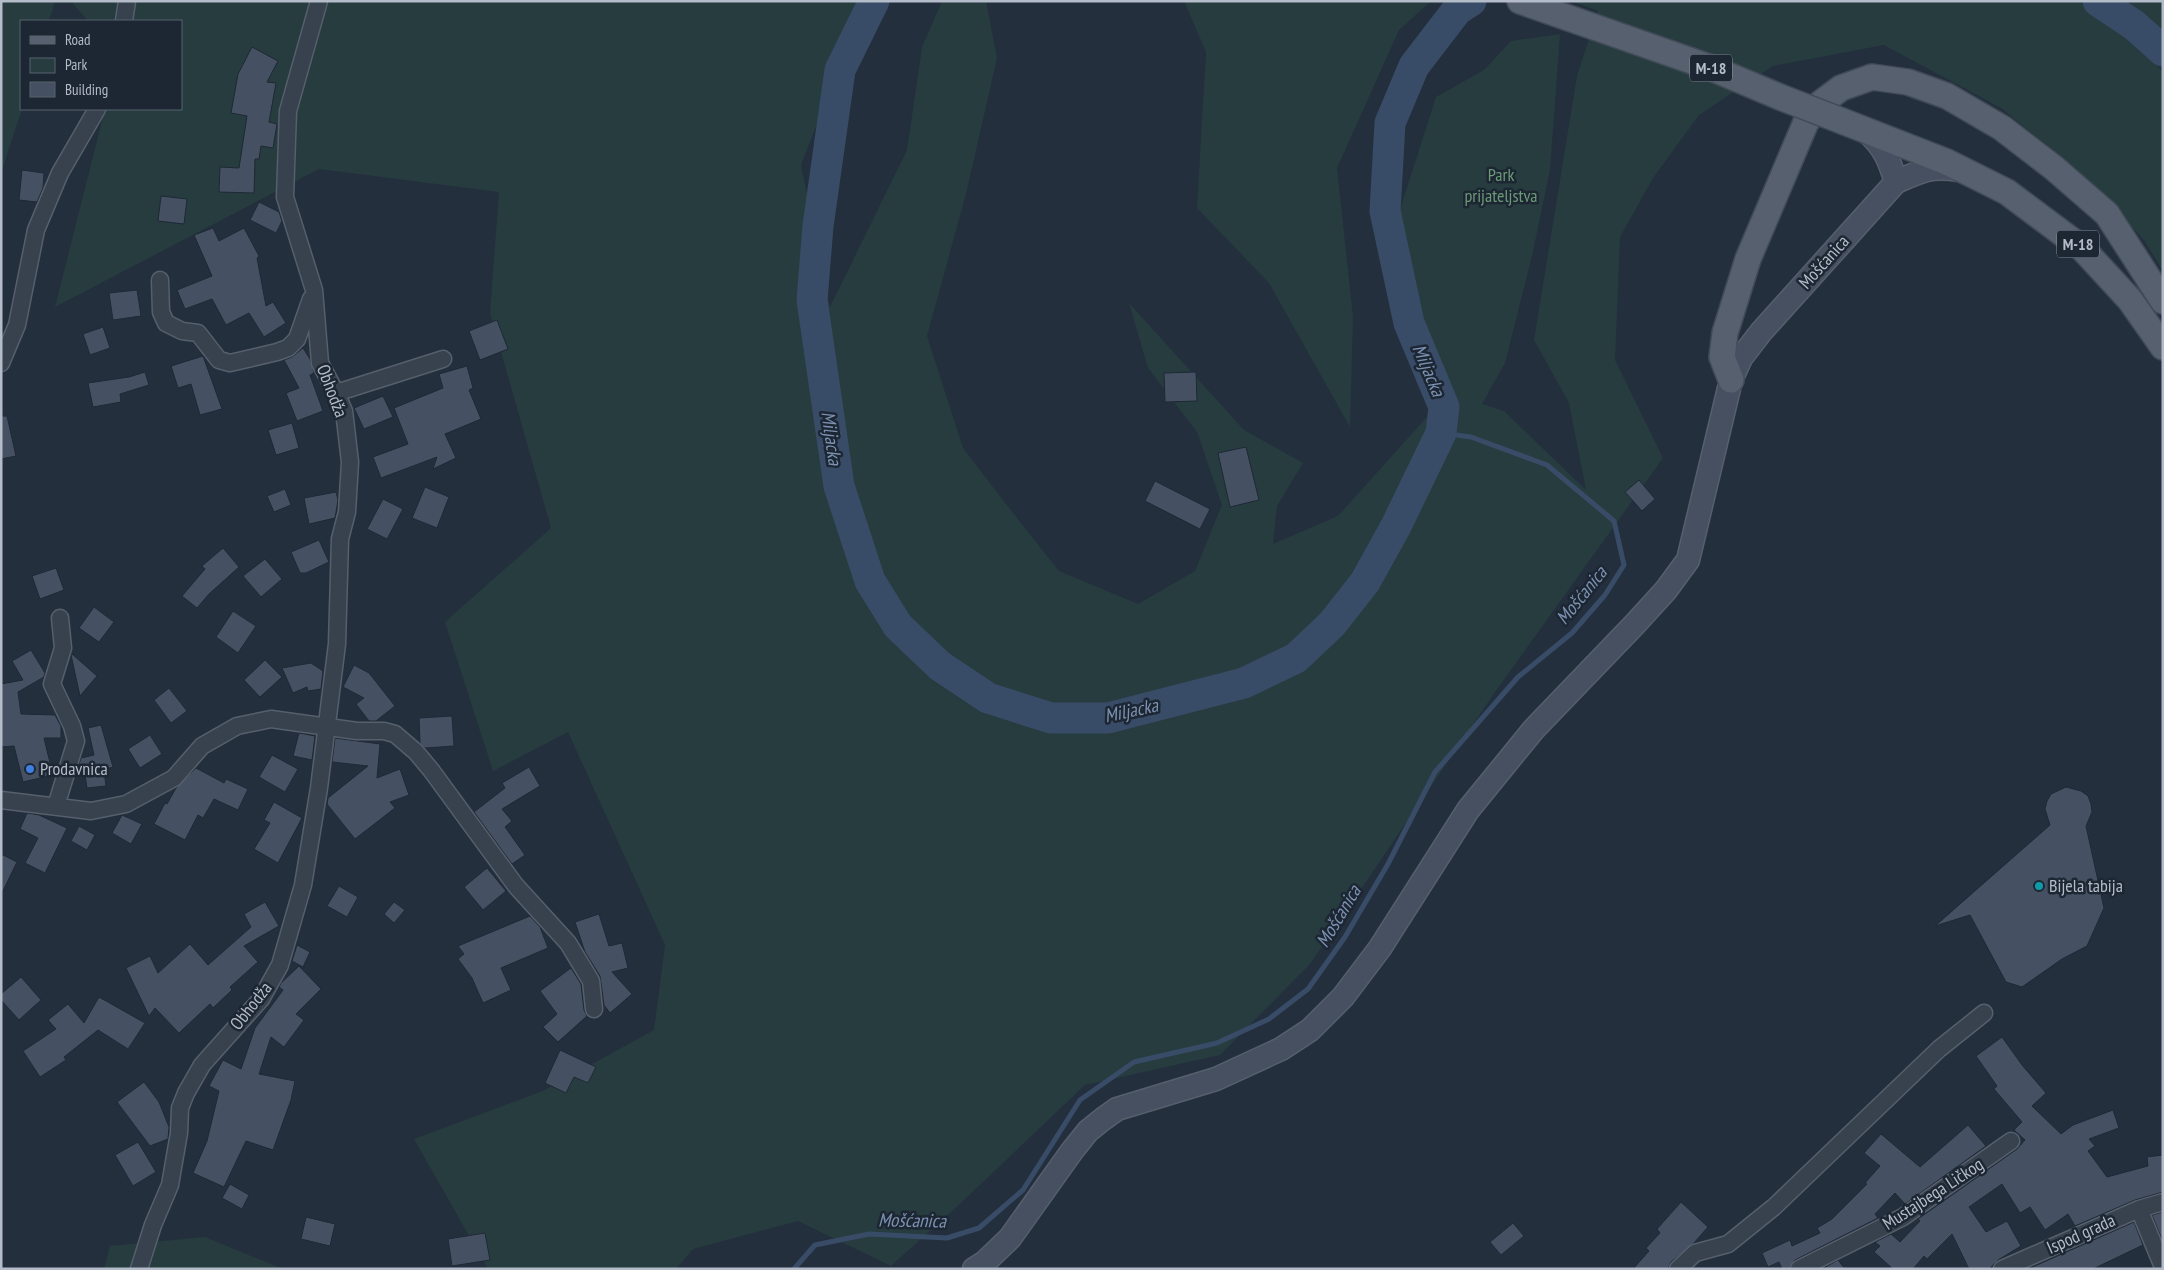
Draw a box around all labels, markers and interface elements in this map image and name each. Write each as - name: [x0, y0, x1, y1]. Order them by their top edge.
- legend: [20, 20, 182, 110]
- text: Road: [65, 30, 91, 49]
- road number: M-18: [1690, 54, 1732, 82]
- text: Park: [65, 55, 87, 74]
- text: Building: [65, 80, 108, 99]
- park label: Park prijateljstva: [1464, 163, 1538, 207]
- street label: Mošćanica: [1794, 230, 1854, 293]
- road number: M-18: [2057, 230, 2099, 258]
- water label: Miljacka: [1407, 340, 1451, 401]
- street label: Obhodža: [312, 361, 353, 421]
- water label: Miljacka: [816, 410, 848, 468]
- water label: Mošćanica: [1550, 560, 1613, 629]
- water label: Miljacka: [1102, 692, 1161, 727]
- place label: Prodavnica: [40, 757, 108, 780]
- marker: Prodavnica: [24, 763, 36, 775]
- place label: Bijela tabija: [2049, 874, 2123, 897]
- water label: Mošćanica: [1310, 880, 1366, 951]
- marker: Bijela tabija: [2033, 880, 2045, 892]
- street label: Obhodža: [225, 977, 277, 1034]
- street label: Mustajbega Ličkog: [1878, 1153, 1987, 1235]
- water label: Mošćanica: [878, 1207, 948, 1233]
- street label: Ispod grada: [2043, 1208, 2119, 1259]

